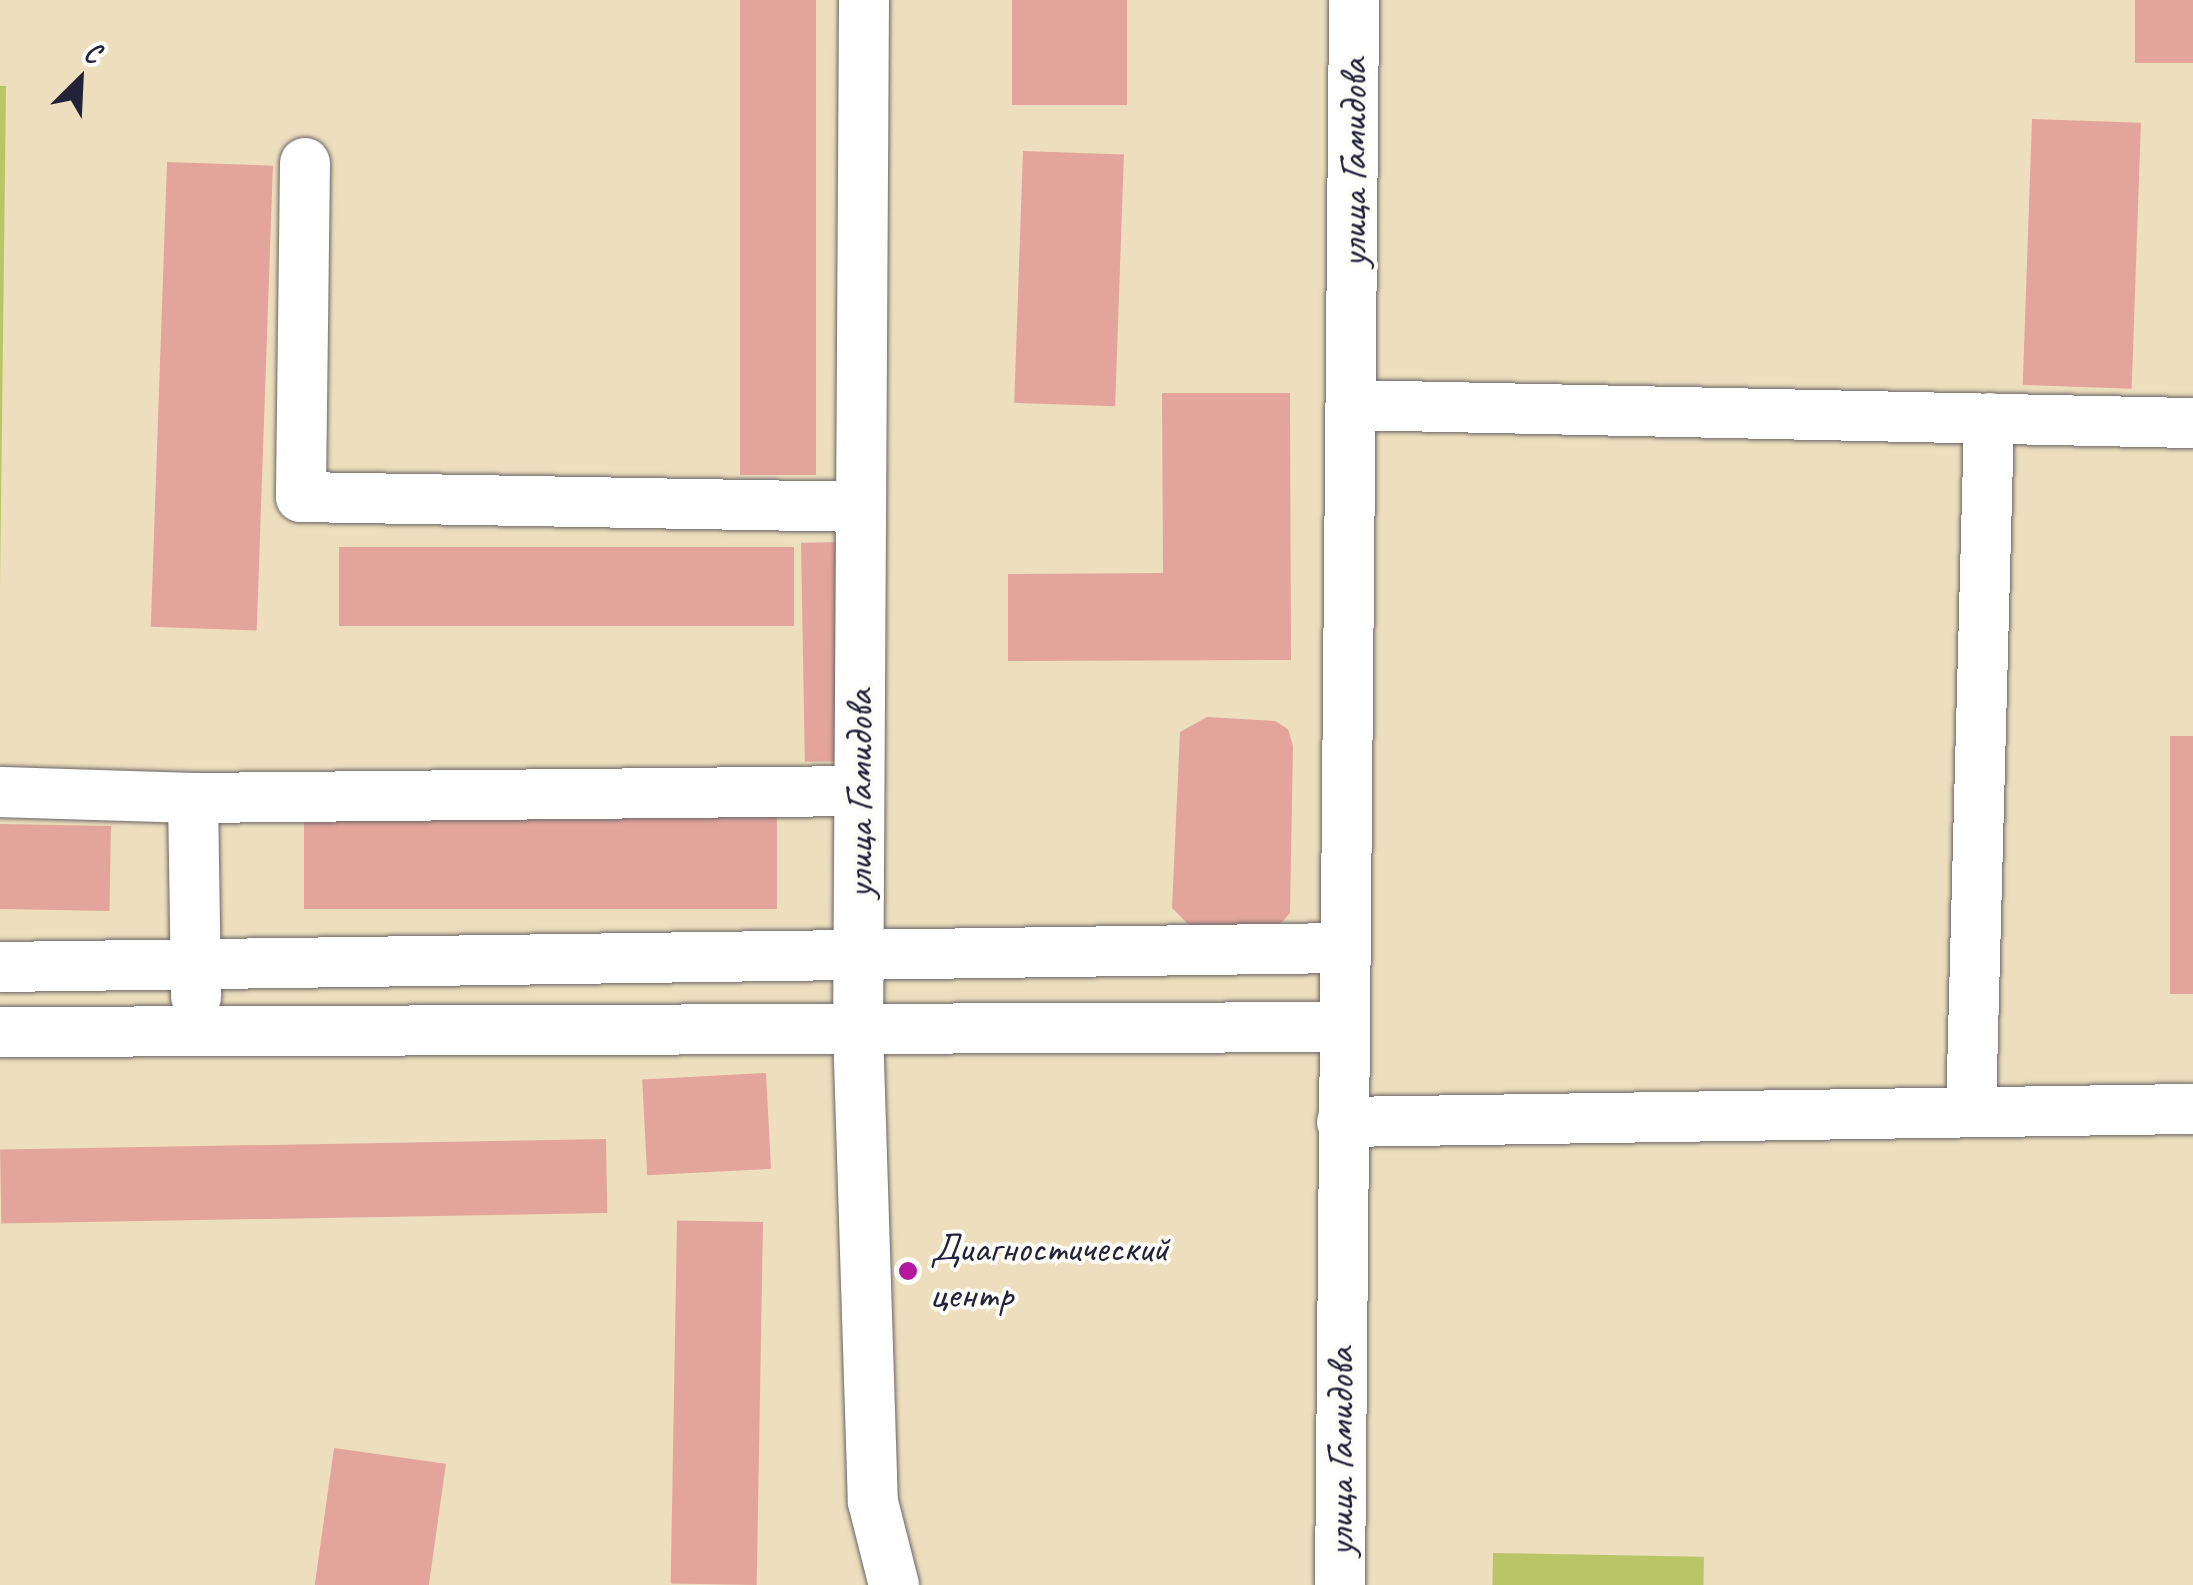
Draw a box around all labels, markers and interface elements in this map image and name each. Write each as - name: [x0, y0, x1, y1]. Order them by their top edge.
- north arrow: [30, 30, 130, 130]
- text: С: [79, 33, 106, 71]
- street label: улица Гамидова: [1329, 59, 1377, 267]
- street label: улица Гамидова: [835, 690, 883, 898]
- place label: Диагностический центр: [930, 1224, 1169, 1318]
- marker: Диагностический центр: [895, 1258, 921, 1284]
- street label: улица Гамидова: [1316, 1348, 1364, 1556]

